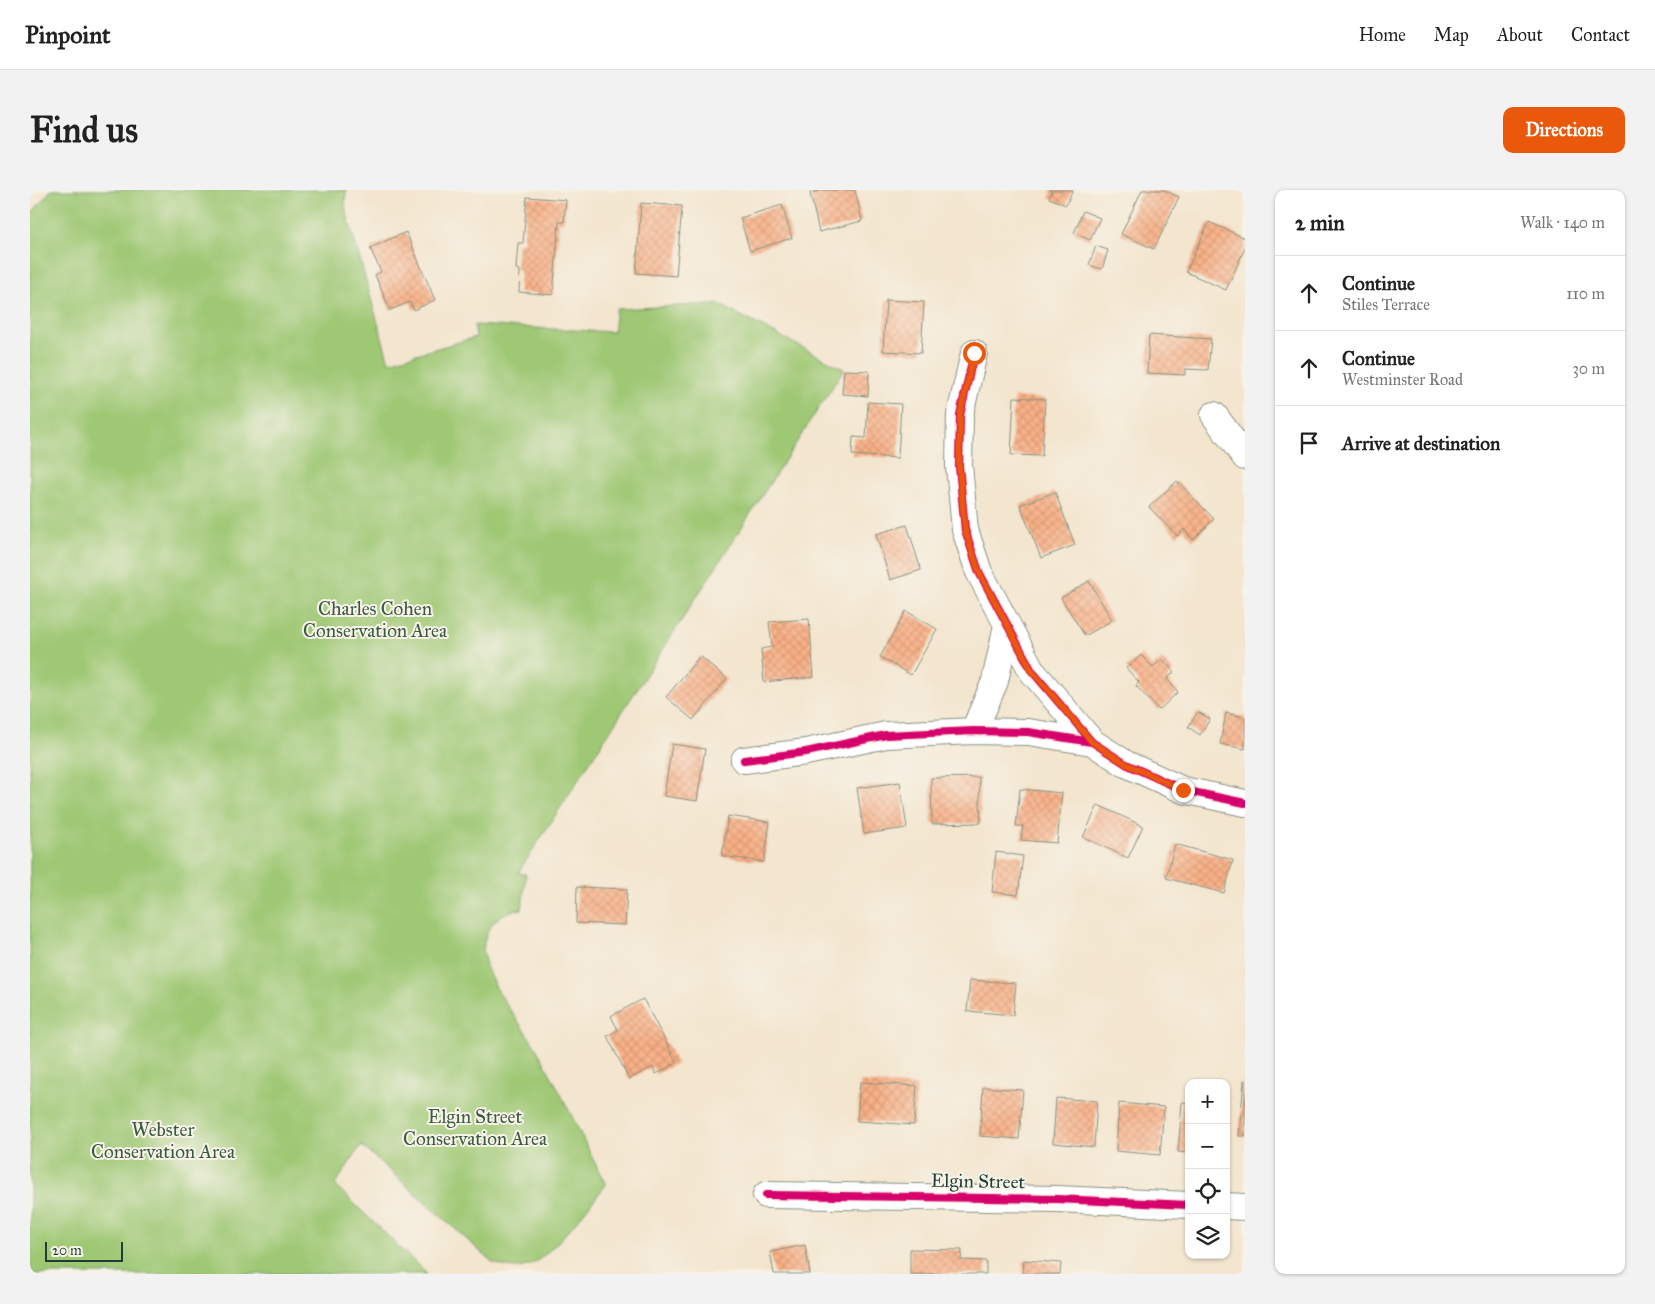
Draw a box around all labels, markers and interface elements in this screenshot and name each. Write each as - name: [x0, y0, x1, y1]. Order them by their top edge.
- text: Pinpoint: [25, 20, 111, 50]
- text: Home: [1359, 24, 1406, 46]
- text: Map: [1434, 24, 1469, 46]
- text: About: [1497, 24, 1543, 46]
- text: Contact: [1571, 24, 1630, 46]
- button: Directions: [1503, 107, 1625, 153]
- text: Find us: [30, 109, 138, 152]
- text: 2 min: [1295, 210, 1345, 236]
- text: Walk · 140 m: [1520, 213, 1605, 232]
- text: Continue: [1342, 272, 1415, 295]
- icon: ahead: [1295, 279, 1323, 307]
- text: 110 m: [1566, 284, 1605, 303]
- text: Stiles Terrace: [1342, 295, 1430, 314]
- route start: [963, 342, 986, 365]
- text: Continue: [1342, 347, 1415, 370]
- icon: ahead: [1295, 354, 1323, 382]
- text: 30 m: [1572, 359, 1605, 378]
- text: Westminster Road: [1342, 370, 1463, 389]
- icon: arrive: [1295, 429, 1323, 457]
- text: Arrive at destination: [1342, 432, 1500, 455]
- park label: Charles Cohen Conservation Area: [303, 597, 448, 642]
- route end: [1172, 779, 1195, 802]
- map controls: [1185, 1079, 1230, 1259]
- button: +: [1185, 1079, 1230, 1124]
- park label: Elgin Street Conservation Area: [403, 1105, 548, 1150]
- park label: Webster Conservation Area: [91, 1118, 236, 1163]
- button: −: [1185, 1124, 1230, 1169]
- street label: Elgin Street: [931, 1169, 1026, 1194]
- button: locate: [1185, 1169, 1230, 1214]
- button: layers: [1185, 1214, 1230, 1259]
- scale bar: [45, 1239, 122, 1262]
- text: 20 m: [52, 1242, 82, 1259]

